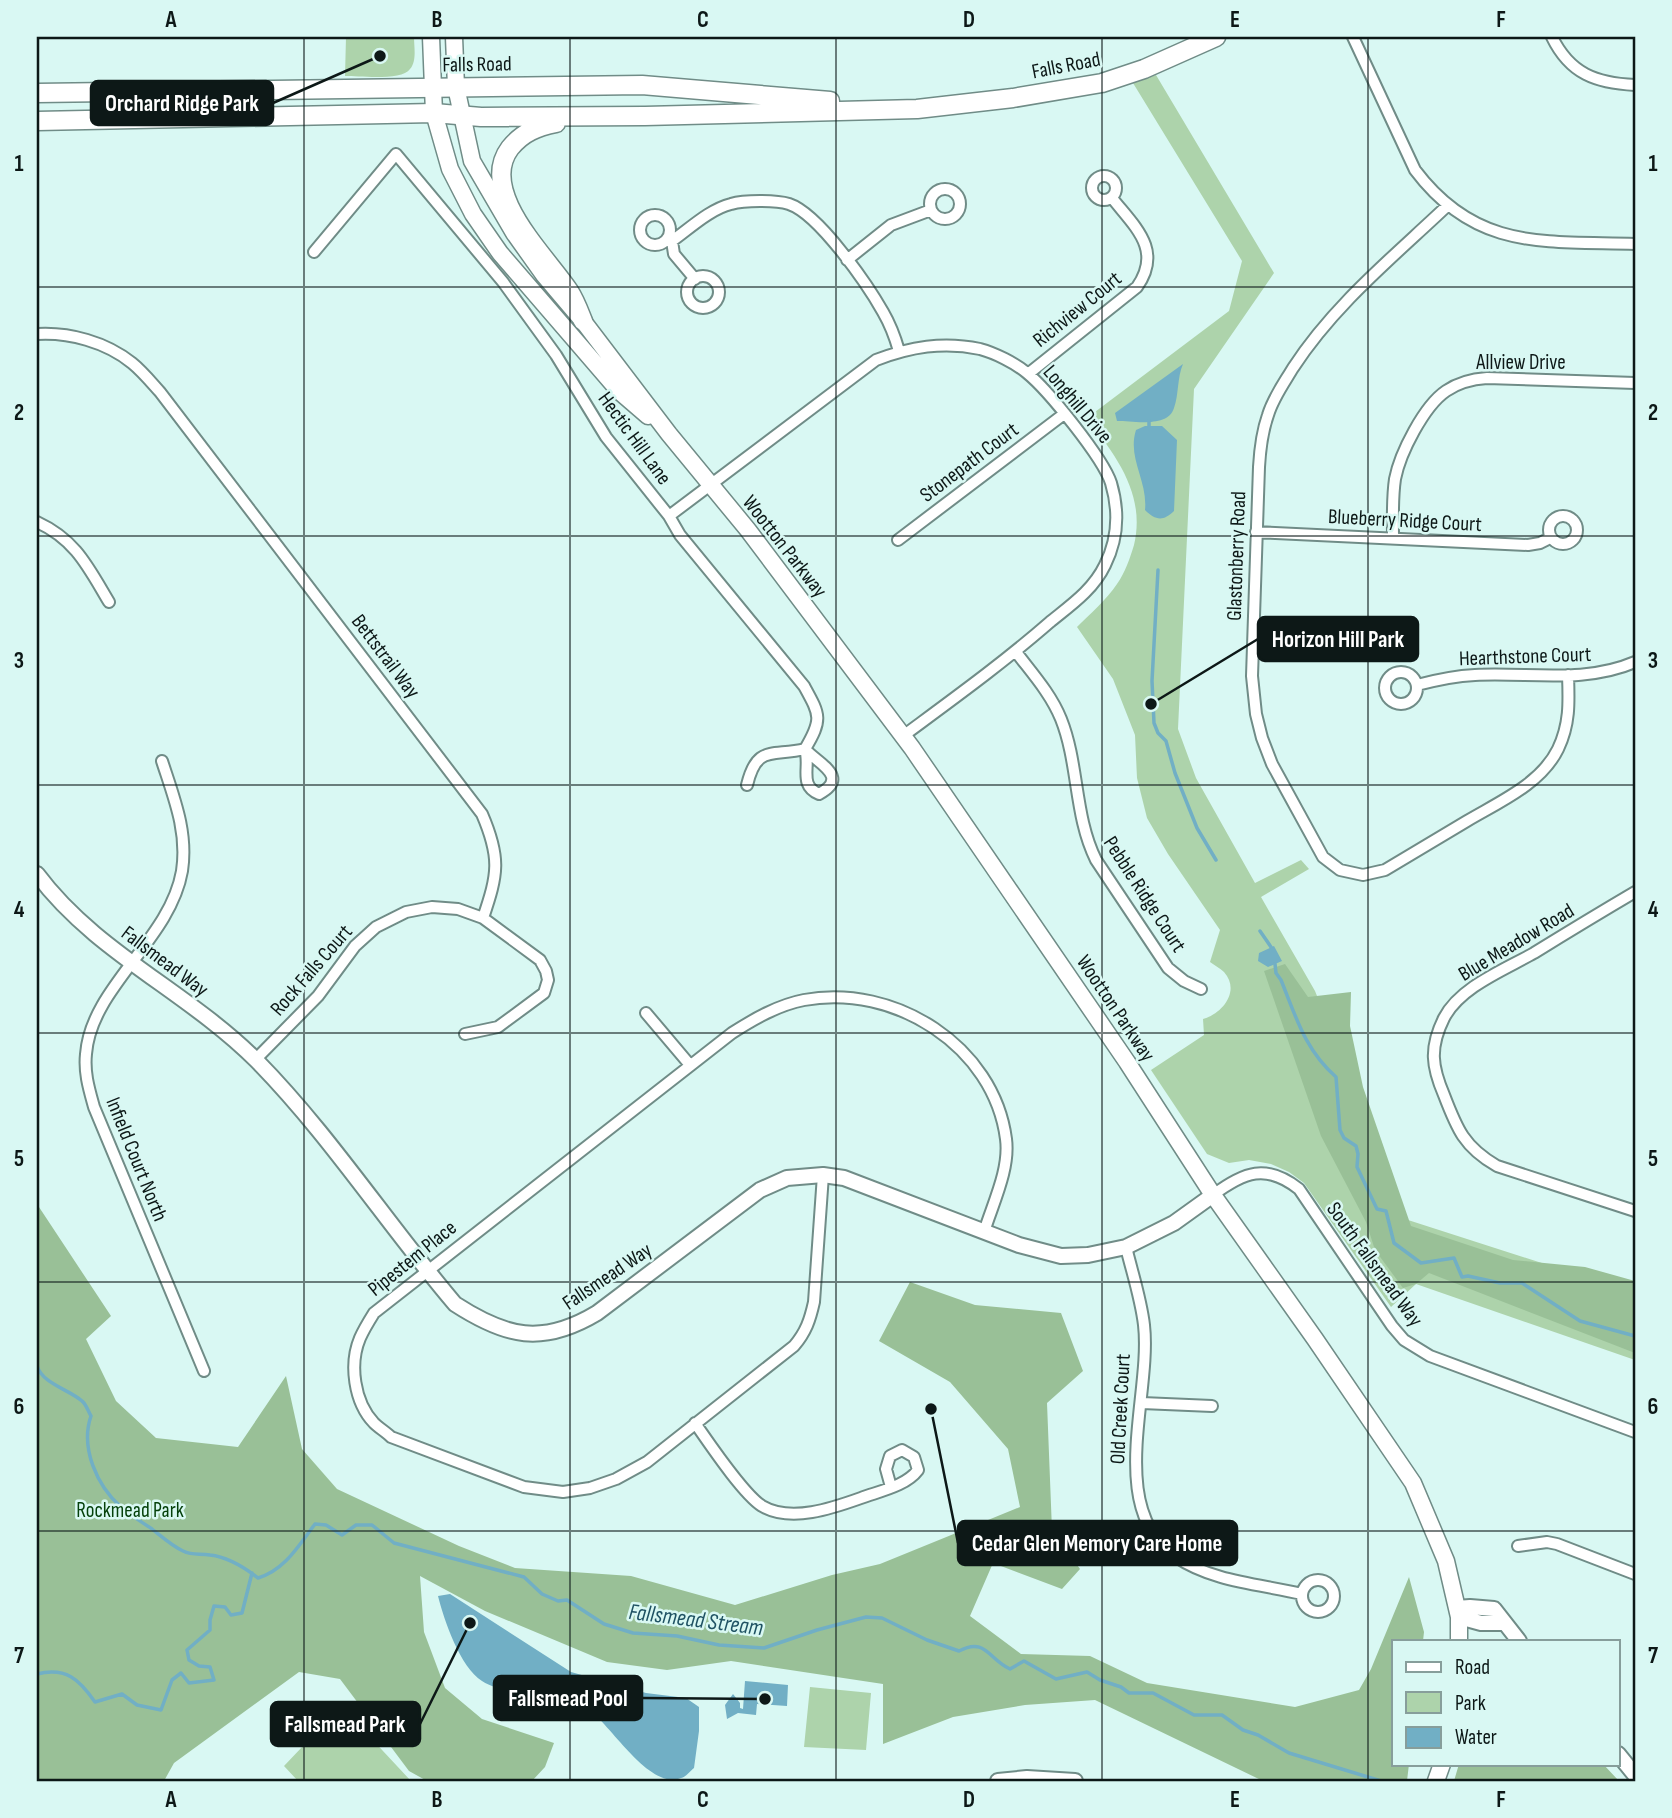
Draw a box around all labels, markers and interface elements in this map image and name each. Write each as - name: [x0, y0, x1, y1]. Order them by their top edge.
- text: A: [165, 6, 178, 34]
- text: B: [432, 6, 443, 34]
- text: C: [697, 6, 709, 34]
- text: D: [963, 6, 975, 34]
- text: E: [1230, 6, 1240, 34]
- text: F: [1496, 6, 1506, 34]
- street label: Falls Road: [1030, 47, 1103, 84]
- street label: Falls Road: [442, 51, 512, 78]
- callout: Orchard Ridge Park: [91, 81, 273, 125]
- text: Orchard Ridge Park: [105, 90, 259, 118]
- text: 1: [14, 150, 24, 178]
- text: 1: [1648, 150, 1658, 178]
- street label: Richview Court: [1028, 266, 1127, 353]
- street label: Allview Drive: [1475, 350, 1566, 375]
- street label: Longhill Drive: [1038, 360, 1118, 448]
- street label: Hectic Hill Lane: [593, 387, 677, 490]
- text: 2: [14, 399, 24, 427]
- text: 2: [1648, 399, 1658, 427]
- street label: Stonepath Court: [915, 417, 1024, 508]
- street label: Wootton Parkway: [737, 490, 832, 602]
- street label: Glastonberry Road: [1222, 491, 1251, 621]
- street label: Blueberry Ridge Court: [1327, 504, 1482, 537]
- street label: Bettstrail Way: [346, 609, 425, 703]
- callout: Horizon Hill Park: [1258, 617, 1418, 661]
- text: Horizon Hill Park: [1272, 626, 1405, 654]
- street label: Hearthstone Court: [1458, 642, 1592, 671]
- text: 3: [14, 647, 24, 675]
- text: 3: [1648, 647, 1658, 675]
- street label: Pebble Ridge Court: [1098, 832, 1191, 957]
- text: 4: [14, 896, 25, 924]
- text: 4: [1648, 896, 1659, 924]
- street label: Blue Meadow Road: [1454, 898, 1579, 987]
- street label: Rock Falls Court: [265, 920, 358, 1021]
- street label: Fallsmead Way: [116, 921, 213, 1002]
- street label: Wootton Parkway: [1071, 950, 1160, 1066]
- street label: Infield Court North: [100, 1094, 173, 1225]
- text: 5: [14, 1145, 24, 1173]
- text: 5: [1648, 1145, 1658, 1173]
- street label: South Fallsmead Way: [1321, 1197, 1428, 1331]
- street label: Pipestem Place: [363, 1215, 462, 1302]
- street label: Fallsmead Way: [558, 1237, 657, 1315]
- street label: Old Creek Court: [1105, 1353, 1136, 1465]
- text: 6: [14, 1393, 24, 1421]
- text: 6: [1648, 1393, 1658, 1421]
- park label: Rockmead Park: [76, 1498, 184, 1523]
- callout: Cedar Glen Memory Care Home: [958, 1521, 1237, 1565]
- text: Cedar Glen Memory Care Home: [972, 1530, 1222, 1558]
- water label: Fallsmead Stream: [627, 1598, 765, 1642]
- legend: [1392, 1640, 1620, 1766]
- text: 7: [14, 1642, 24, 1670]
- text: 7: [1648, 1642, 1658, 1670]
- text: Road: [1455, 1655, 1490, 1680]
- callout: Fallsmead Pool: [494, 1676, 642, 1720]
- text: Fallsmead Pool: [508, 1685, 628, 1713]
- text: Park: [1455, 1691, 1486, 1716]
- callout: Fallsmead Park: [271, 1702, 420, 1746]
- text: Fallsmead Park: [285, 1711, 406, 1739]
- text: Water: [1455, 1725, 1497, 1750]
- text: A: [165, 1786, 178, 1814]
- text: B: [432, 1786, 443, 1814]
- text: C: [697, 1786, 709, 1814]
- text: D: [963, 1786, 975, 1814]
- text: E: [1230, 1786, 1240, 1814]
- text: F: [1496, 1786, 1506, 1814]

